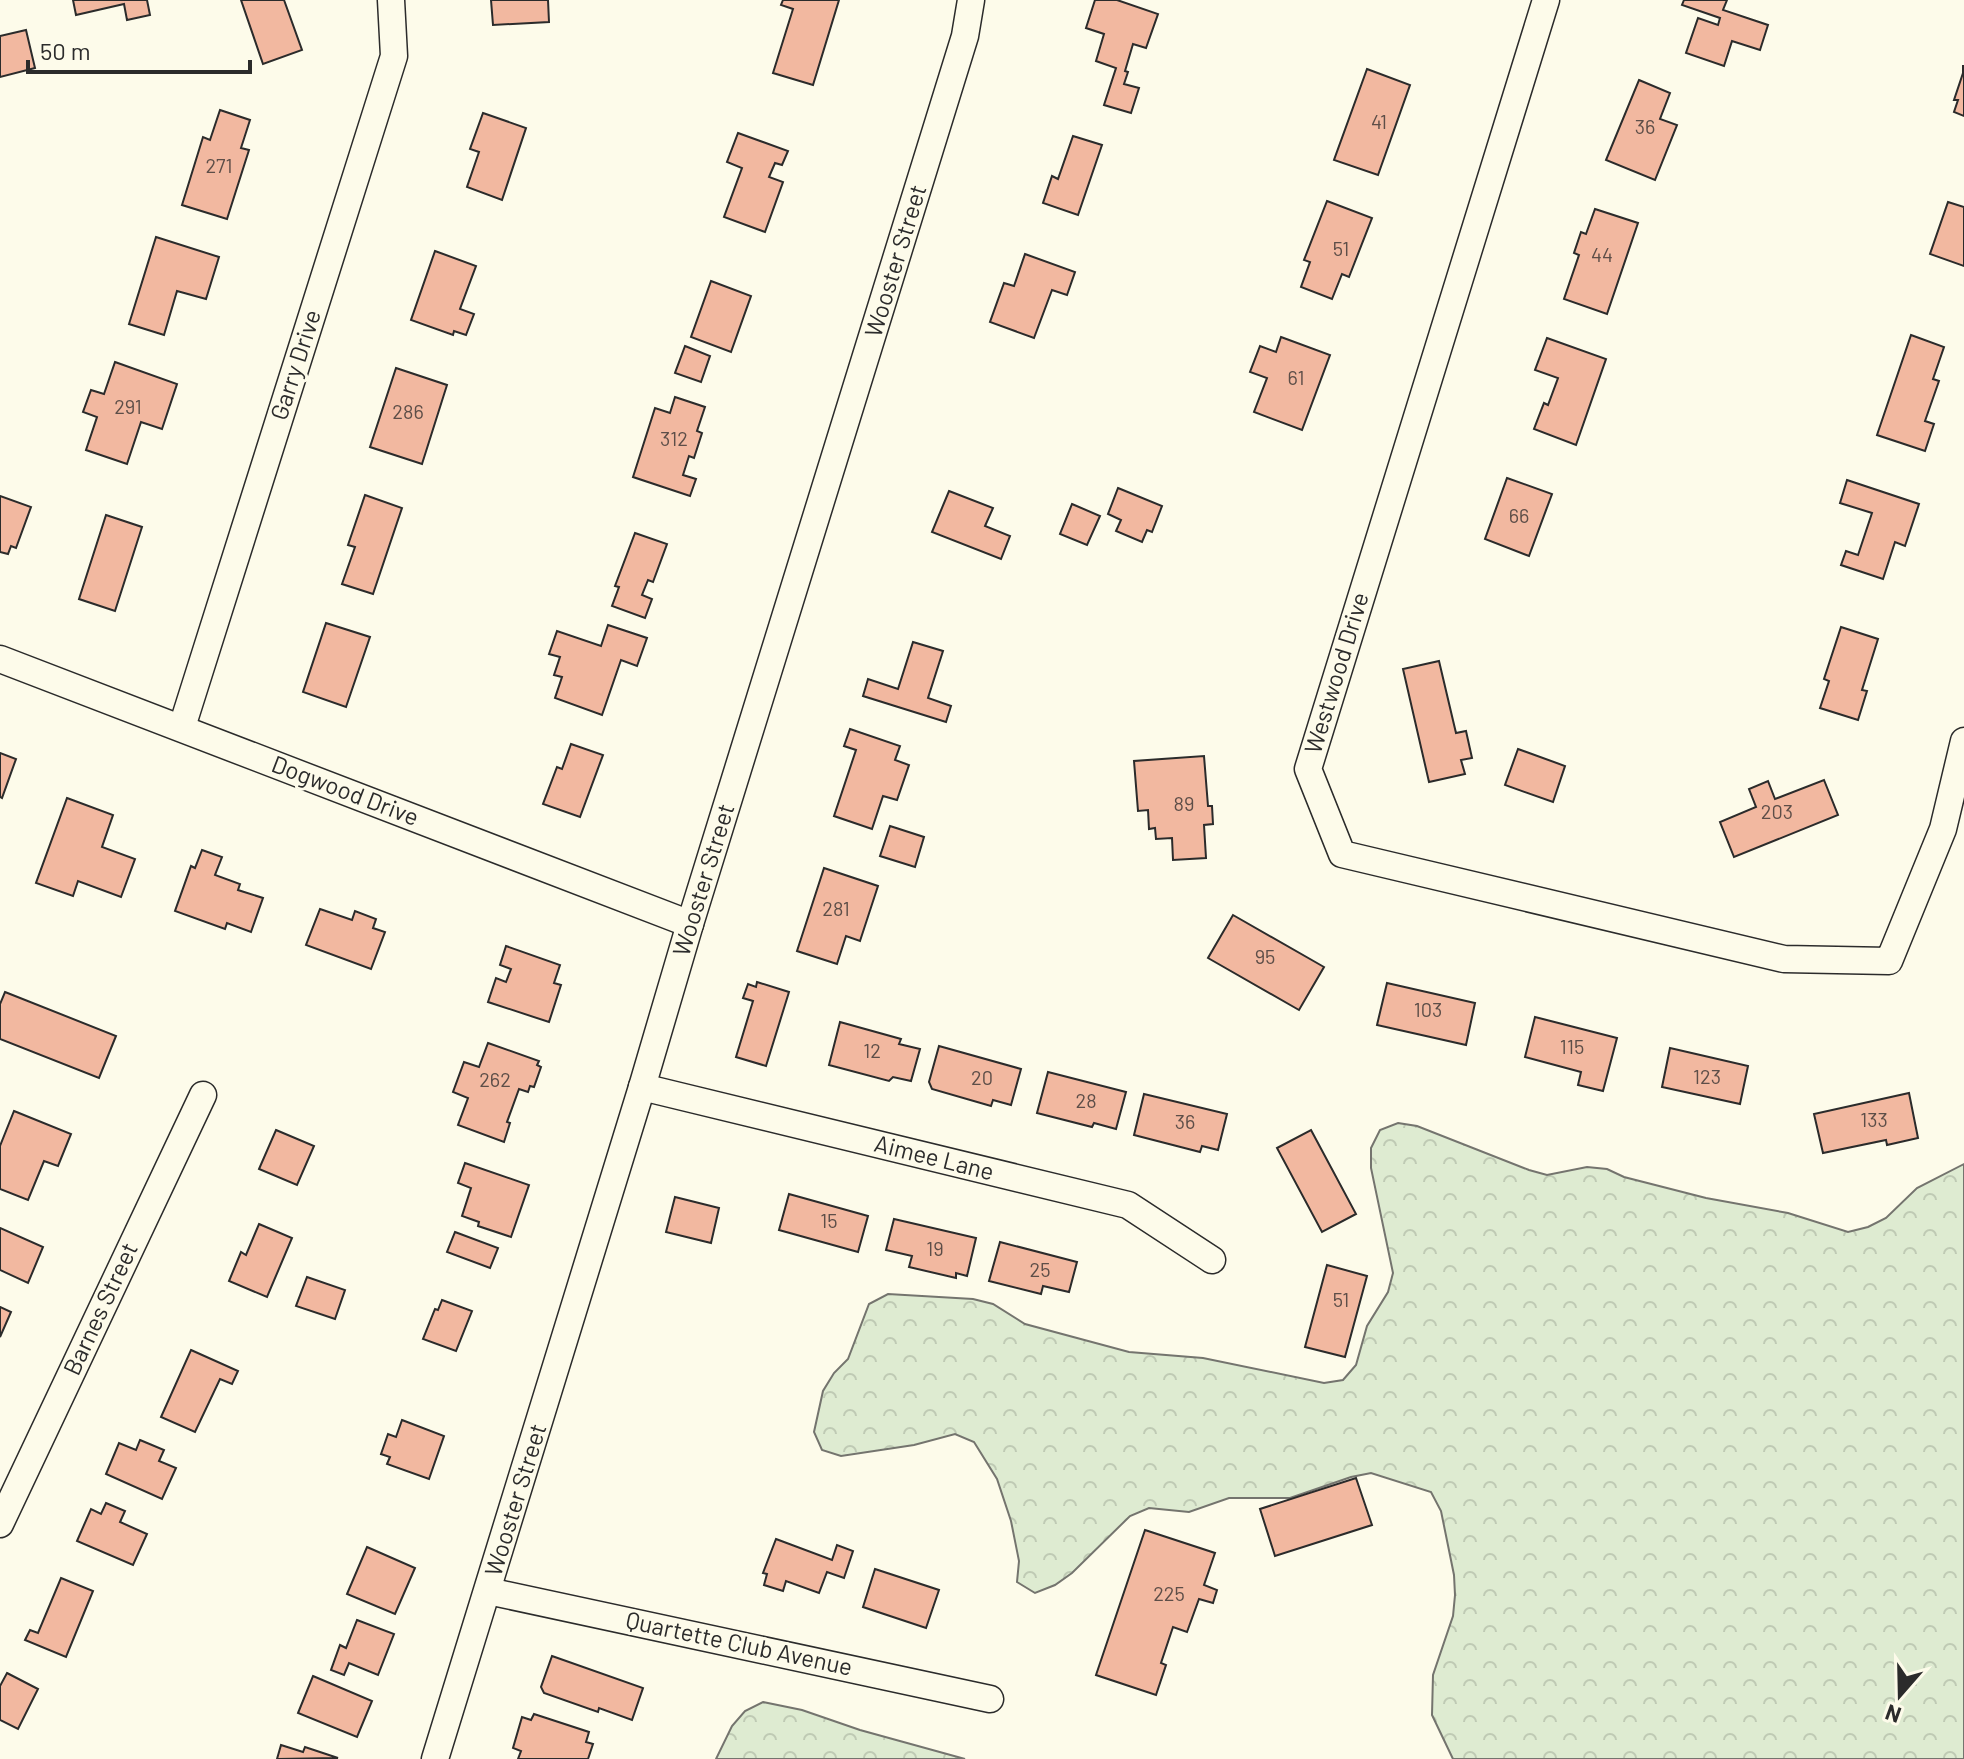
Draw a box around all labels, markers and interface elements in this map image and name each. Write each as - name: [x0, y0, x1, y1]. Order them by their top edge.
- scale bar: [28, 24, 250, 74]
- text: 50 m: [40, 36, 91, 65]
- house number: 41: [1371, 109, 1387, 133]
- house number: 36: [1635, 114, 1655, 138]
- house number: 271: [205, 153, 233, 177]
- street label: Wooster Street: [858, 181, 932, 340]
- house number: 51: [1333, 236, 1349, 260]
- house number: 44: [1591, 242, 1613, 266]
- street label: Garry Drive: [263, 306, 326, 423]
- house number: 61: [1288, 365, 1304, 389]
- house number: 291: [114, 394, 142, 418]
- house number: 286: [392, 399, 424, 423]
- house number: 312: [660, 426, 688, 450]
- house number: 66: [1509, 503, 1529, 527]
- street label: Westwood Drive: [1297, 588, 1374, 757]
- street label: Dogwood Drive: [268, 748, 423, 831]
- house number: 89: [1174, 791, 1194, 815]
- house number: 203: [1761, 799, 1793, 823]
- street label: Wooster Street: [666, 800, 740, 959]
- house number: 281: [822, 896, 850, 920]
- house number: 95: [1255, 944, 1275, 968]
- house number: 103: [1414, 997, 1442, 1021]
- house number: 115: [1560, 1034, 1584, 1058]
- house number: 12: [863, 1038, 881, 1062]
- house number: 123: [1693, 1064, 1721, 1088]
- house number: 20: [971, 1065, 993, 1089]
- house number: 262: [479, 1067, 511, 1091]
- house number: 28: [1075, 1088, 1097, 1112]
- house number: 133: [1860, 1107, 1888, 1131]
- house number: 36: [1175, 1109, 1195, 1133]
- street label: Aimee Lane: [872, 1128, 997, 1185]
- house number: 15: [820, 1208, 838, 1232]
- house number: 19: [926, 1236, 944, 1260]
- street label: Barnes Street: [56, 1237, 143, 1379]
- house number: 25: [1030, 1257, 1051, 1281]
- house number: 51: [1333, 1287, 1349, 1311]
- street label: Wooster Street: [478, 1420, 552, 1579]
- house number: 225: [1153, 1581, 1185, 1605]
- street label: Quartette Club Avenue: [623, 1604, 855, 1681]
- north arrow: [1860, 1655, 1940, 1735]
- text: N: [1881, 1700, 1904, 1729]

